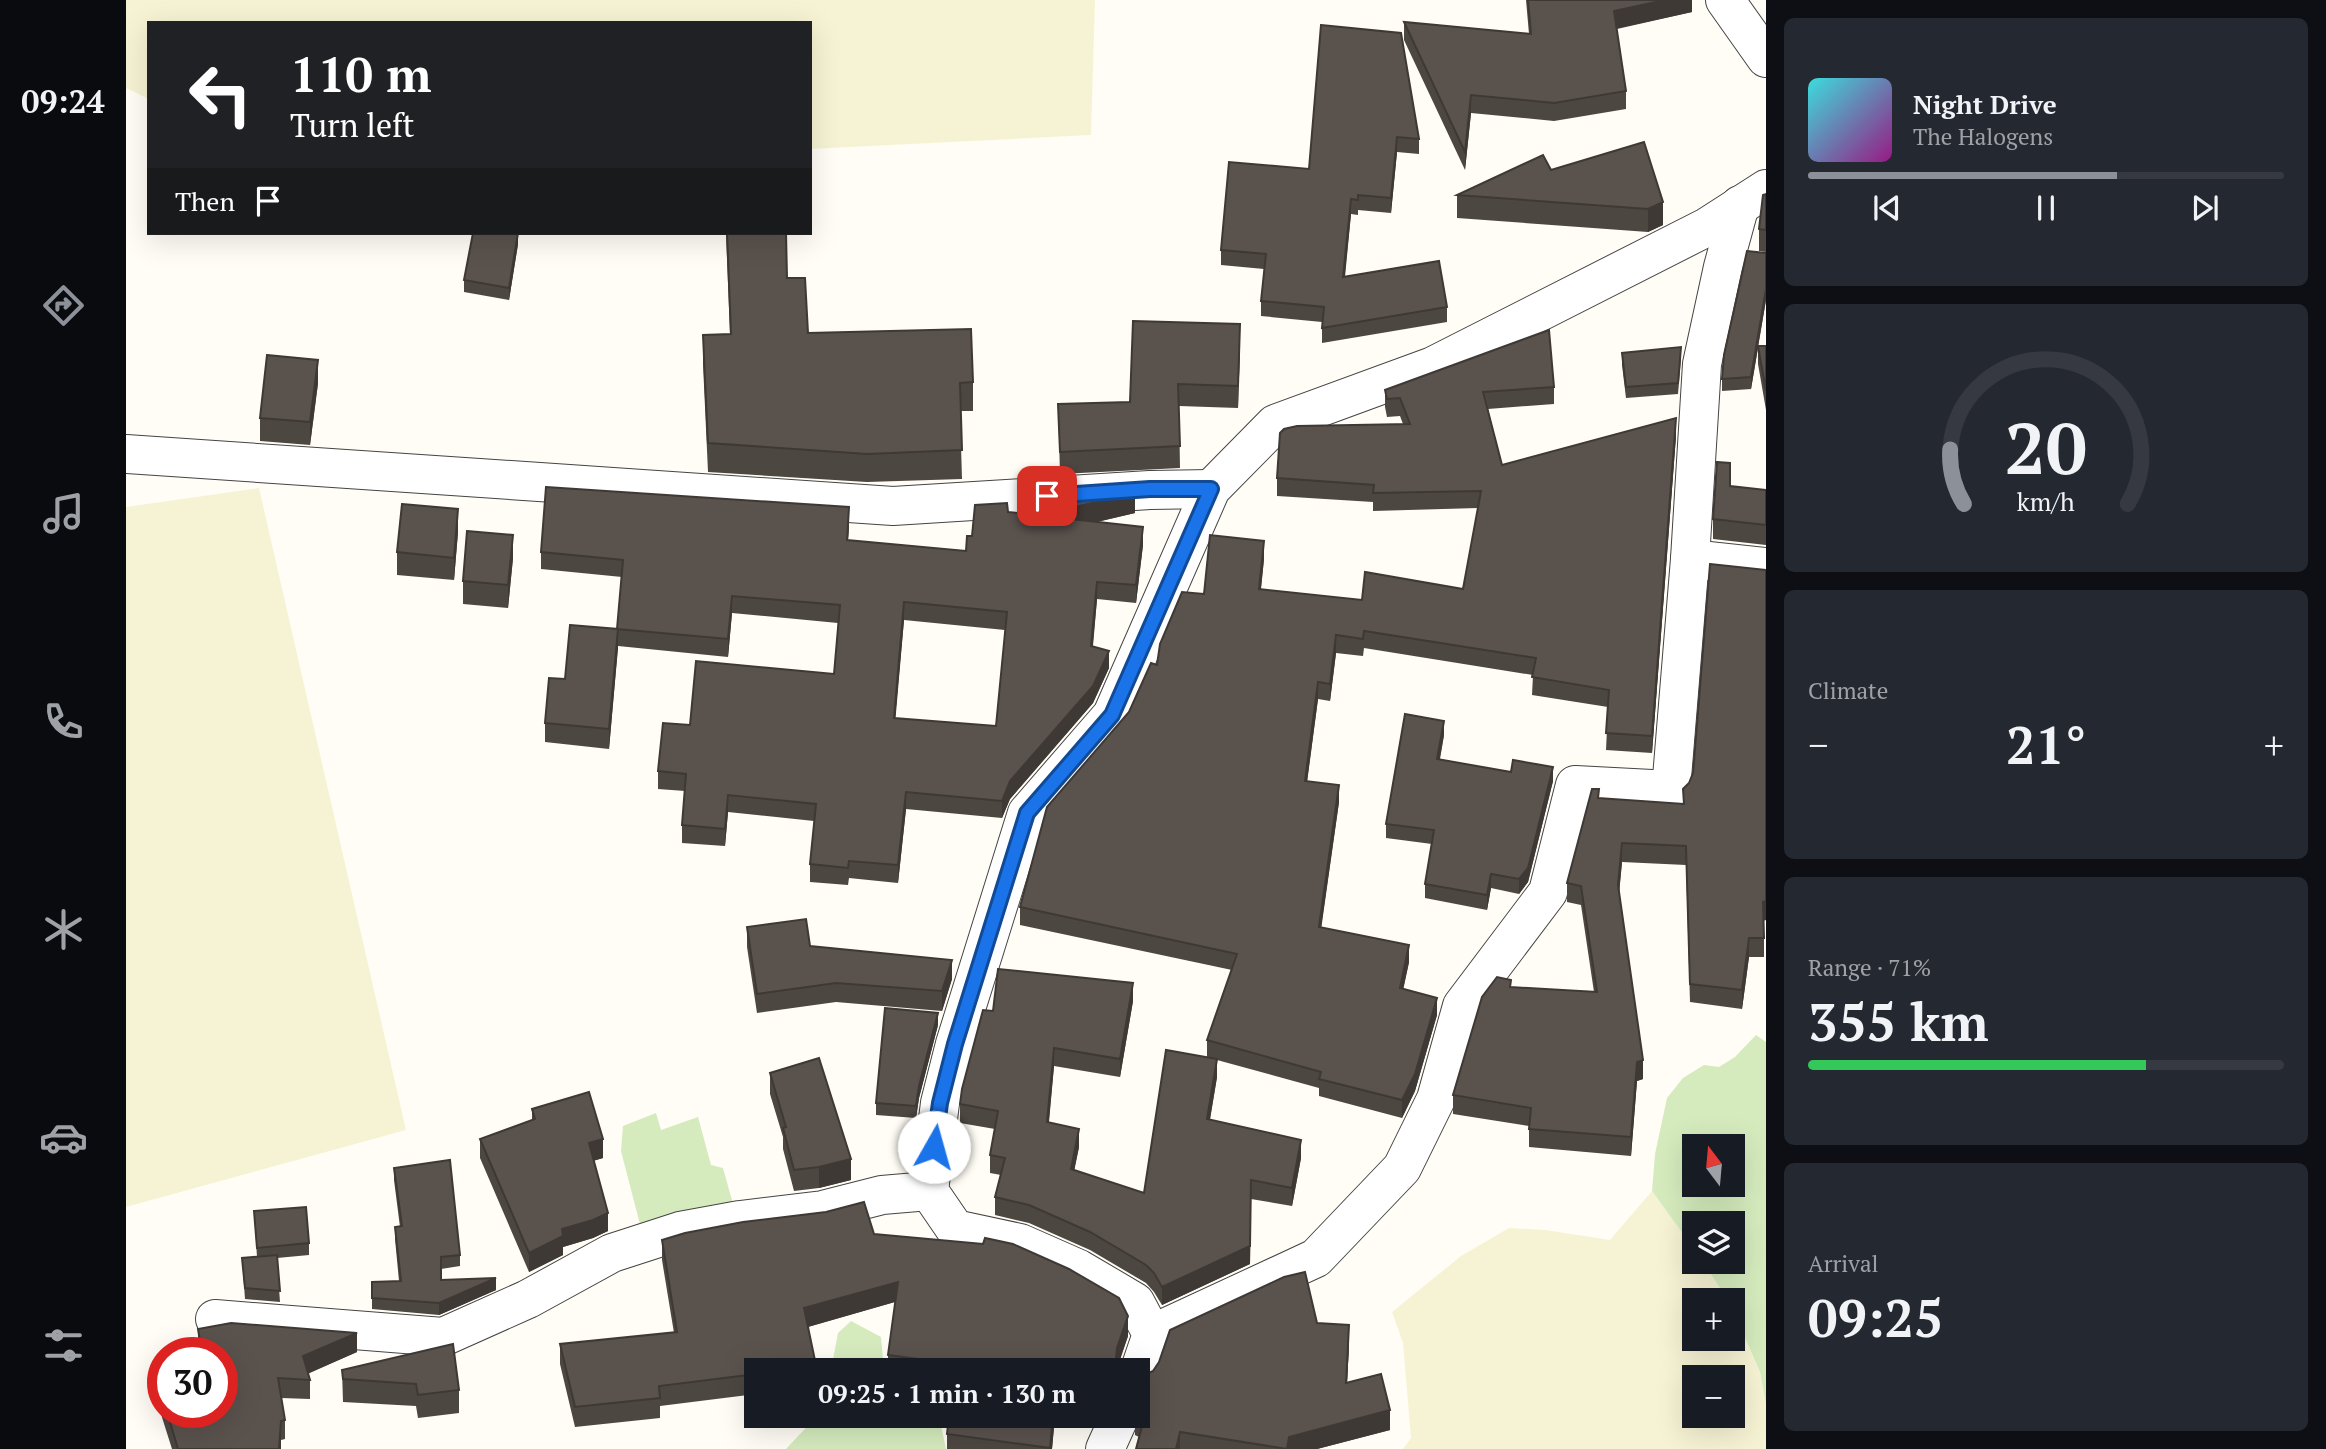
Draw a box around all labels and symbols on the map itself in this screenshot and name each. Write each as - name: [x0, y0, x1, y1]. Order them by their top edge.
- pin: [1017, 466, 1077, 526]
- position arrow: [897, 1110, 971, 1184]
- north arrow: [1682, 1134, 1745, 1197]
- speed limit sign: 30: [147, 1337, 238, 1428]

